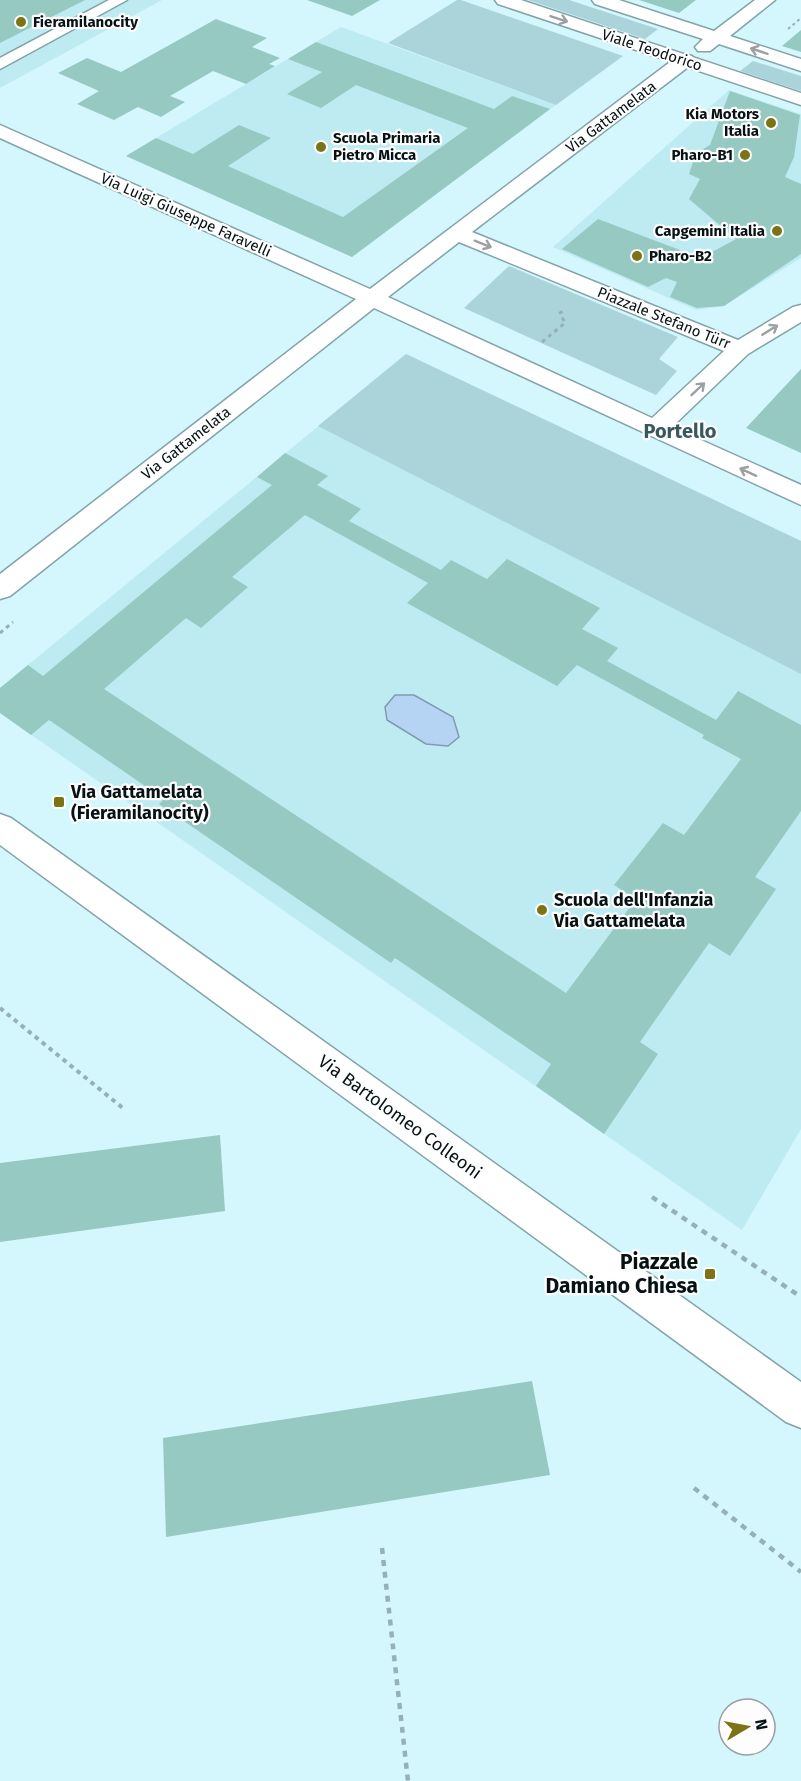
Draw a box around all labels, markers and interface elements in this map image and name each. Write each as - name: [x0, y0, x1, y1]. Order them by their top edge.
- place label: Fieramilanocity: [33, 13, 138, 31]
- one-way arrow: [549, 14, 568, 25]
- marker: Fieramilanocity: [14, 15, 28, 29]
- street label: Viale Teodorico: [600, 25, 704, 75]
- one-way arrow: [750, 45, 769, 56]
- street label: Via Gattamelata: [562, 77, 660, 157]
- place label: Kia Motors Italia: [686, 105, 759, 140]
- marker: Kia Motors Italia: [764, 116, 778, 130]
- place label: Scuola Primaria Pietro Micca: [333, 129, 440, 164]
- marker: Scuola Primaria Pietro Micca: [314, 140, 328, 154]
- place label: Pharo-B1: [671, 146, 733, 164]
- marker: Pharo-B1: [738, 148, 752, 162]
- street label: Via Luigi Giuseppe Faravelli: [98, 169, 274, 261]
- place label: Capgemini Italia: [655, 222, 765, 240]
- marker: Capgemini Italia: [770, 224, 784, 238]
- one-way arrow: [473, 239, 492, 250]
- place label: Pharo-B2: [649, 247, 712, 265]
- marker: Pharo-B2: [630, 249, 644, 263]
- street label: Piazzale Stefano Türr: [595, 283, 733, 353]
- one-way arrow: [762, 324, 779, 337]
- one-way arrow: [690, 382, 705, 396]
- street label: Via Gattamelata: [138, 403, 234, 483]
- district label: Portello: [644, 419, 717, 443]
- one-way arrow: [739, 465, 757, 477]
- place label: Via Gattamelata (Fieramilanocity): [70, 781, 209, 824]
- marker: Via Gattamelata (Fieramilanocity): [52, 795, 66, 809]
- place label: Scuola dell'Infanzia Via Gattamelata: [553, 889, 714, 932]
- marker: Scuola dell'Infanzia Via Gattamelata: [535, 903, 549, 917]
- street label: Via Bartolomeo Colleoni: [314, 1050, 486, 1184]
- place label: Piazzale Damiano Chiesa: [546, 1249, 698, 1299]
- marker: Piazzale Damiano Chiesa: [703, 1267, 717, 1281]
- north arrow: [717, 1697, 777, 1757]
- text: N: [751, 1718, 772, 1731]

